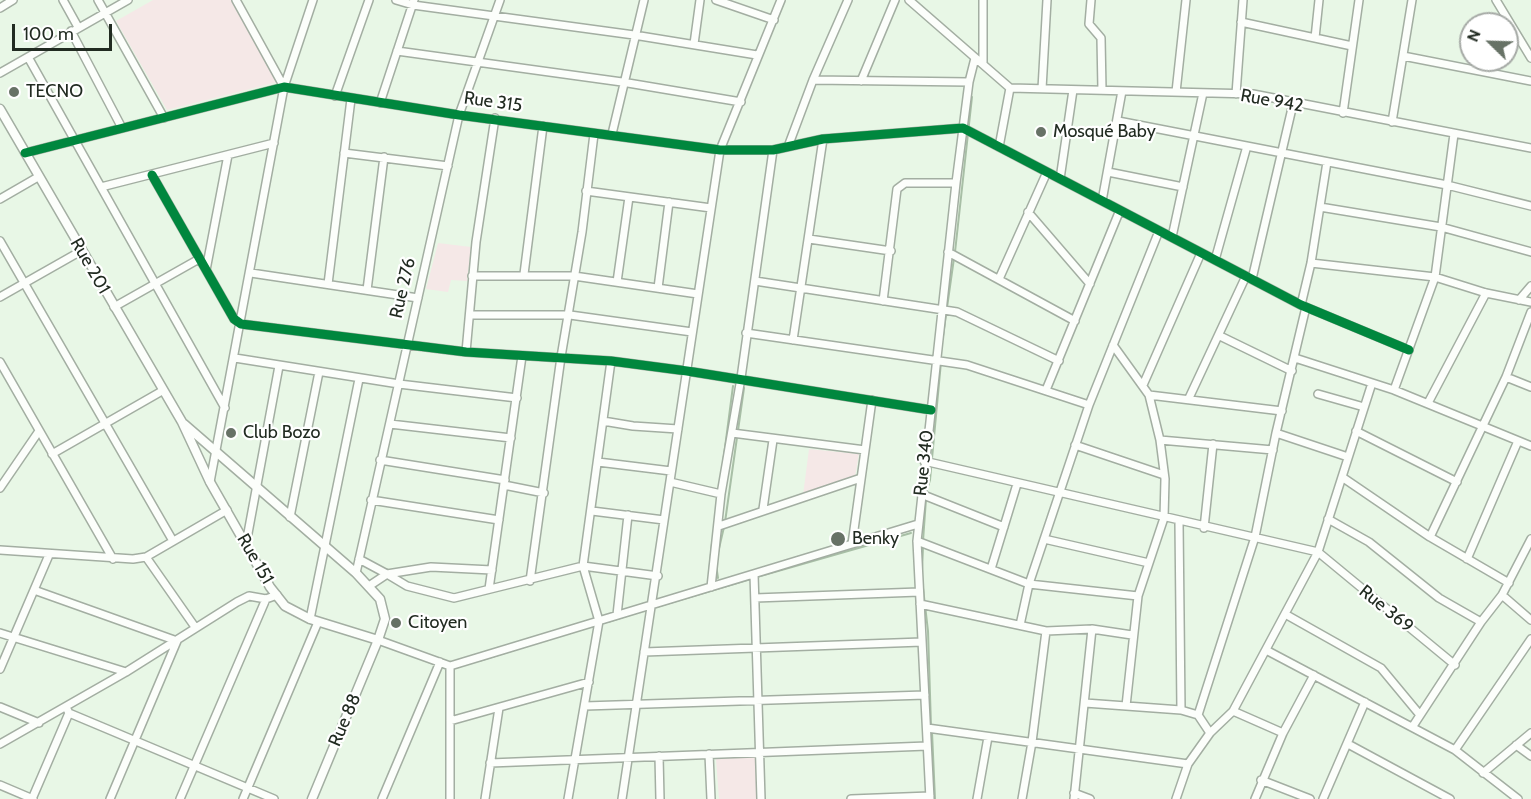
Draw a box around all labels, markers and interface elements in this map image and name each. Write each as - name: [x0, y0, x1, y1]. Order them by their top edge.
- scale bar: [15, 12, 116, 50]
- north arrow: [1459, 12, 1519, 72]
- text: 100 m: [23, 23, 74, 45]
- text: N: [1463, 27, 1485, 44]
- place label: TECNO: [26, 81, 83, 103]
- marker: TECNO: [7, 85, 21, 99]
- street label: Rue 942: [1239, 85, 1305, 117]
- street label: Rue 315: [462, 87, 524, 117]
- place label: Mosqué Baby: [1053, 121, 1156, 143]
- marker: Mosqué Baby: [1034, 125, 1048, 139]
- street label: Rue 201: [65, 234, 115, 298]
- street label: Rue 276: [386, 256, 420, 320]
- place label: Club Bozo: [243, 422, 320, 444]
- marker: Club Bozo: [224, 426, 238, 440]
- street label: Rue 340: [910, 429, 938, 497]
- place label: Benky: [852, 528, 899, 550]
- street label: Rue 151: [232, 530, 278, 588]
- marker: Benky: [829, 530, 847, 548]
- street label: Rue 369: [1355, 581, 1417, 637]
- place label: Citoyen: [408, 612, 467, 634]
- marker: Citoyen: [389, 616, 403, 630]
- street label: Rue 88: [324, 690, 366, 750]

